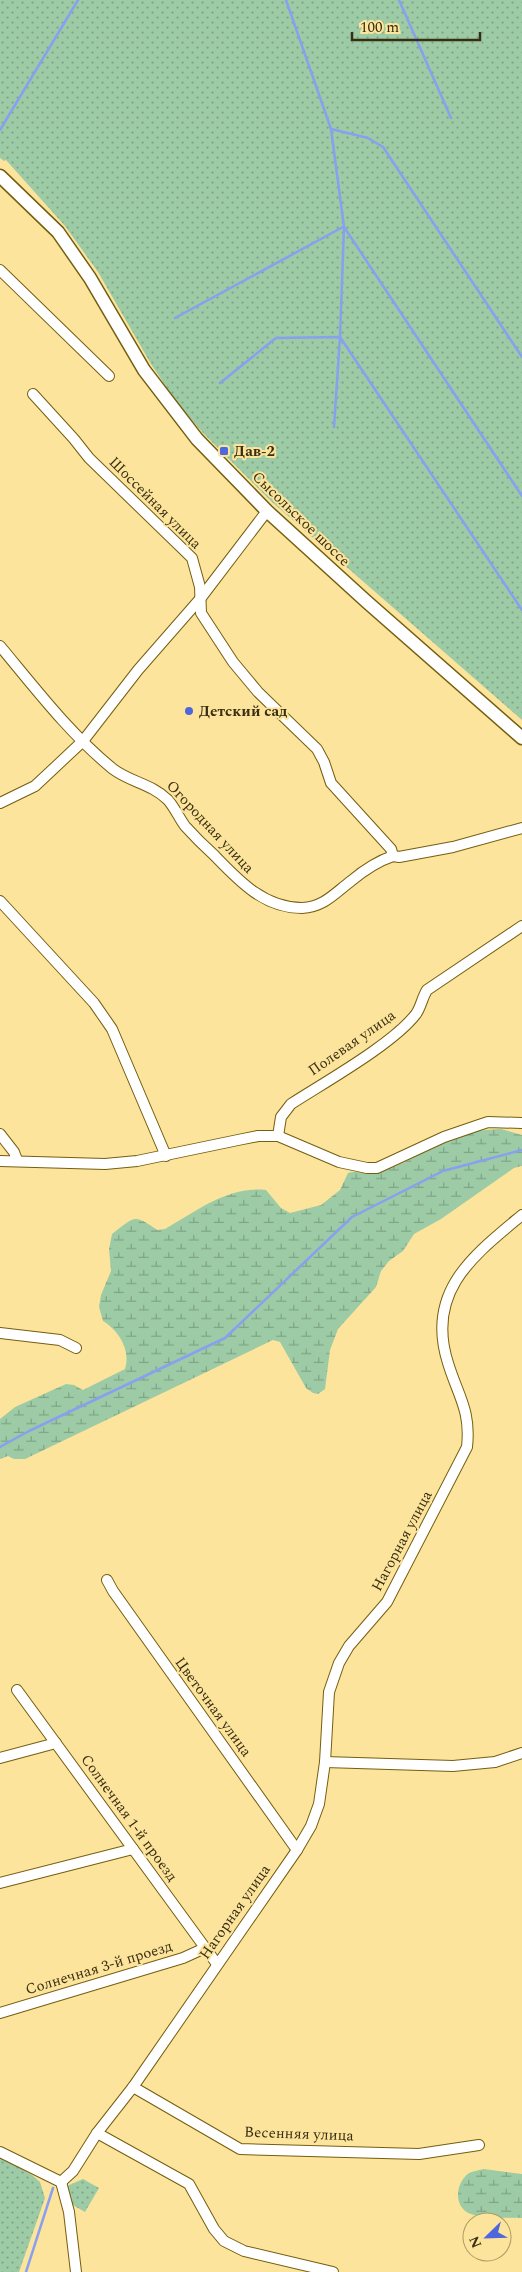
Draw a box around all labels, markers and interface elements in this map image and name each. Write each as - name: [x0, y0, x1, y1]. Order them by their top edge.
- scale bar: [352, 10, 480, 42]
- text: 100 m: [360, 16, 399, 39]
- place label: Дав-2: [234, 440, 275, 463]
- marker: Дав-2: [218, 445, 230, 457]
- street label: Шоссейная улица: [103, 451, 207, 555]
- street label: Сысольское шоссе: [247, 466, 355, 572]
- place label: Детский сад: [199, 700, 287, 723]
- marker: Детский сад: [183, 705, 195, 717]
- street label: Огородная улица: [161, 775, 260, 879]
- street label: Полевая улица: [303, 1004, 401, 1082]
- street label: Нагорная улица: [366, 1486, 439, 1596]
- street label: Цветочная улица: [169, 1652, 258, 1762]
- street label: Солнечная 1-й проезд: [75, 1749, 183, 1887]
- street label: Нагорная улица: [194, 1859, 277, 1964]
- street label: Солнечная 3-й проезд: [23, 1935, 175, 2001]
- street label: Весенняя улица: [244, 2121, 355, 2147]
- north arrow: [462, 2212, 512, 2262]
- text: N: [464, 2233, 487, 2251]

